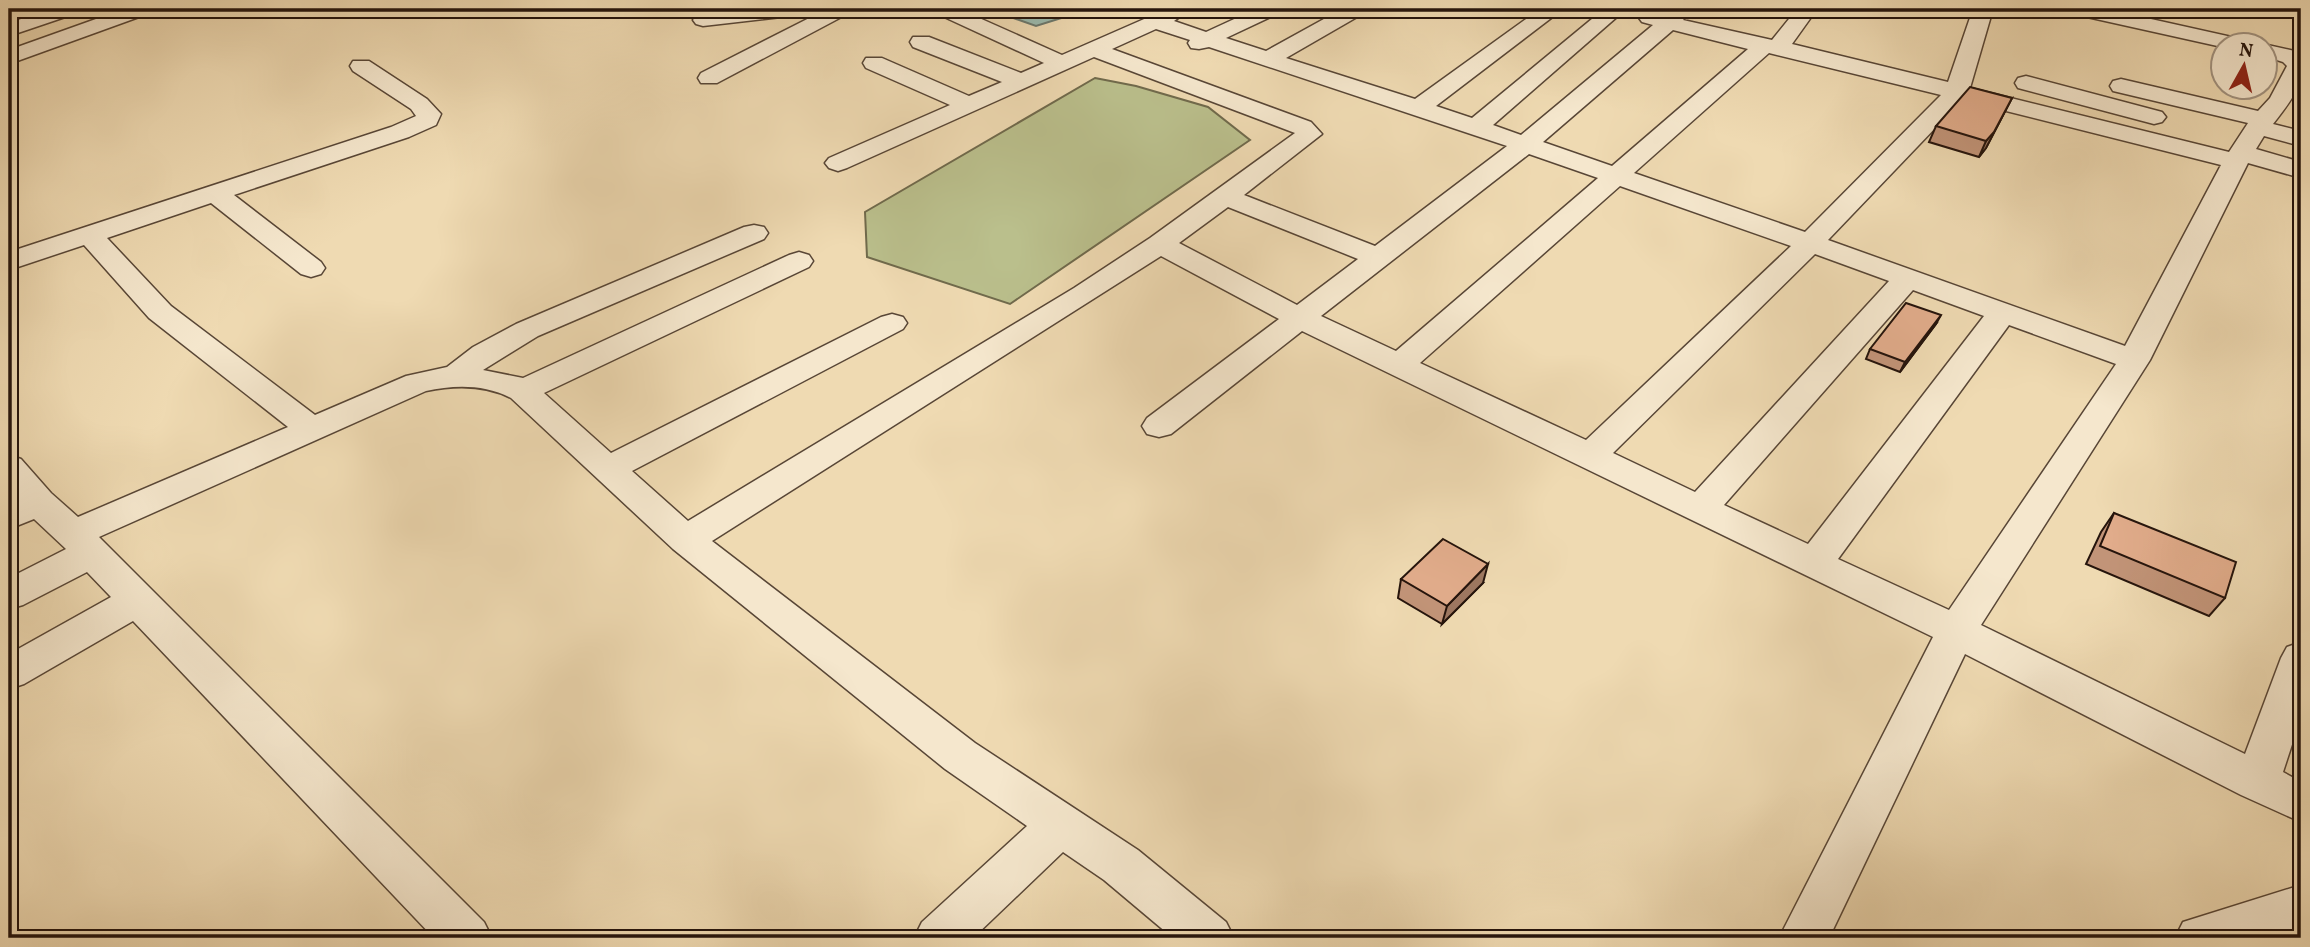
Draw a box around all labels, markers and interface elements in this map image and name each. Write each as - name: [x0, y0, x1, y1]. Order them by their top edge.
- north arrow: [2208, 32, 2278, 102]
- text: N: [2237, 37, 2255, 65]

